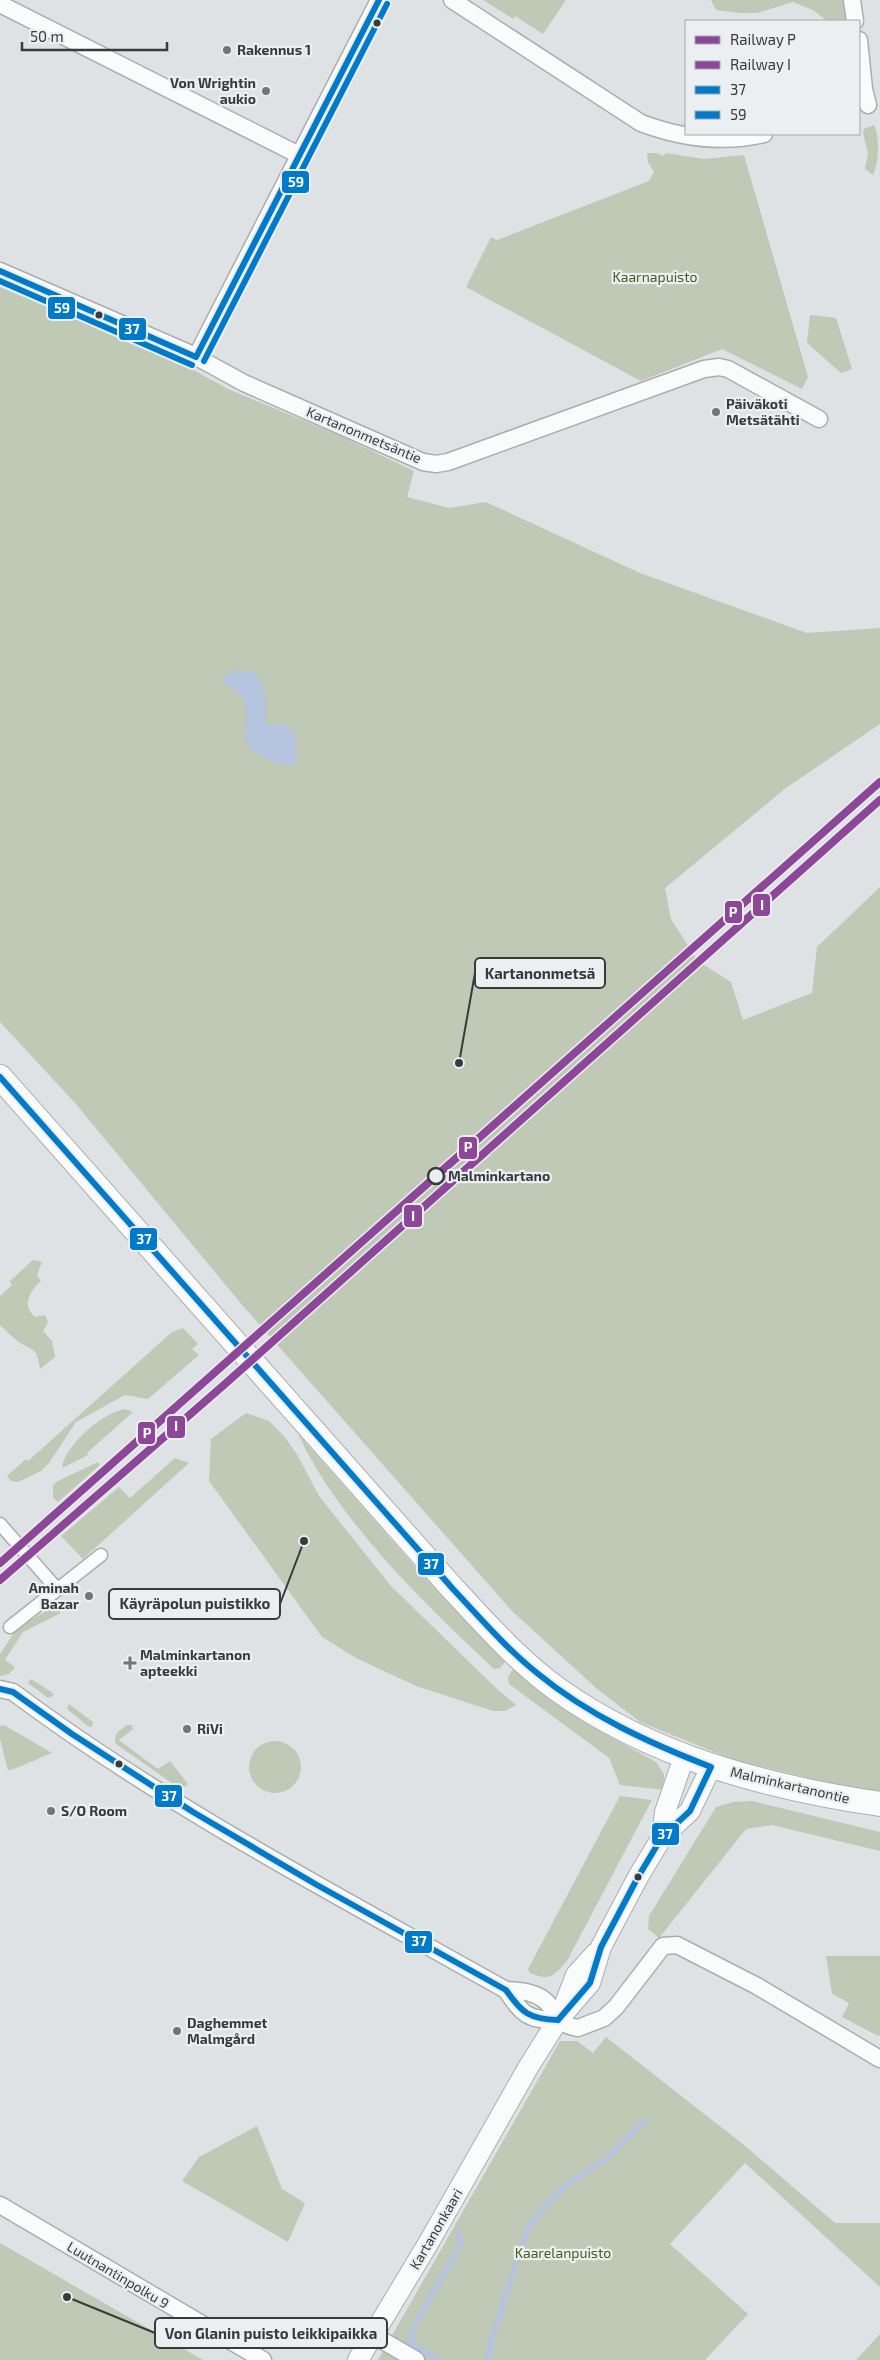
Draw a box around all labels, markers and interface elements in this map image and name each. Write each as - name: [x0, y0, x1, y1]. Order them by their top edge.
- unlabelled marker: [372, 18, 382, 28]
- scale bar: [22, 20, 168, 52]
- legend: [685, 20, 860, 135]
- text: 50 m: [30, 27, 64, 45]
- text: Railway P: [730, 30, 796, 48]
- place label: Rakennus 1: [237, 41, 311, 58]
- marker: Rakennus 1: [221, 44, 233, 56]
- text: Railway I: [730, 55, 791, 73]
- place label: Von Wrightin aukio: [170, 74, 256, 107]
- text: 37: [730, 80, 746, 98]
- marker: Von Wrightin aukio: [260, 85, 272, 97]
- text: 59: [730, 105, 747, 123]
- line badge: 59: [281, 170, 310, 194]
- text: 59: [288, 173, 304, 190]
- park label: Kaarnapuisto: [612, 268, 698, 285]
- line badge: 59: [47, 296, 76, 320]
- text: 59: [54, 299, 70, 316]
- unlabelled marker: [94, 310, 104, 320]
- line badge: 37: [118, 317, 147, 341]
- text: 37: [124, 320, 140, 337]
- place label: Päiväkoti Metsätähti: [726, 395, 800, 428]
- street label: Kartanonmetsäntie: [304, 403, 424, 466]
- marker: Päiväkoti Metsätähti: [710, 406, 722, 418]
- line badge: I: [752, 893, 771, 917]
- text: I: [760, 896, 764, 913]
- line badge: P: [724, 900, 743, 924]
- text: P: [729, 903, 738, 920]
- callout: Kartanonmetsä: [475, 958, 605, 988]
- text: Kartanonmetsä: [485, 964, 595, 982]
- line badge: P: [458, 1136, 478, 1160]
- text: P: [464, 1138, 473, 1155]
- marker: Malminkartano: [427, 1167, 445, 1185]
- place label: Malminkartano: [448, 1167, 550, 1184]
- line badge: I: [403, 1204, 423, 1228]
- text: I: [411, 1207, 415, 1224]
- line badge: 37: [129, 1227, 158, 1251]
- text: 37: [136, 1230, 152, 1247]
- line badge: I: [166, 1415, 186, 1439]
- text: I: [174, 1417, 178, 1434]
- line badge: P: [137, 1421, 156, 1445]
- text: P: [143, 1424, 152, 1441]
- line badge: 37: [417, 1552, 445, 1576]
- text: 37: [423, 1555, 439, 1572]
- place label: Aminah Bazar: [29, 1579, 79, 1612]
- callout: Käyräpolun puistikko: [109, 1589, 280, 1619]
- marker: Aminah Bazar: [83, 1590, 95, 1602]
- text: Käyräpolun puistikko: [120, 1594, 271, 1613]
- place label: Malminkartanon apteekki: [140, 1646, 251, 1679]
- marker: Malminkartanon apteekki: [124, 1657, 136, 1669]
- place label: RiVi: [197, 1720, 223, 1737]
- marker: RiVi: [181, 1723, 193, 1735]
- unlabelled marker: [114, 1759, 124, 1769]
- street label: Malminkartanontie: [729, 1763, 851, 1807]
- line badge: 37: [154, 1784, 183, 1808]
- text: 37: [161, 1787, 177, 1804]
- place label: S/O Room: [61, 1802, 127, 1819]
- marker: S/O Room: [45, 1805, 57, 1817]
- line badge: 37: [651, 1822, 680, 1846]
- text: 37: [657, 1825, 673, 1842]
- unlabelled marker: [633, 1872, 643, 1882]
- line badge: 37: [404, 1930, 433, 1954]
- text: 37: [411, 1932, 427, 1949]
- place label: Daghemmet Malmgård: [187, 2014, 268, 2047]
- marker: Daghemmet Malmgård: [171, 2025, 183, 2037]
- street label: Kartanonkaari: [406, 2185, 466, 2272]
- street label: Luutnantinpolku 9: [64, 2237, 172, 2312]
- park label: Kaarelanpuisto: [515, 2244, 611, 2261]
- callout: Von Glanin puisto leikkipaikka: [155, 2318, 387, 2348]
- text: Von Glanin puisto leikkipaikka: [165, 2324, 377, 2342]

